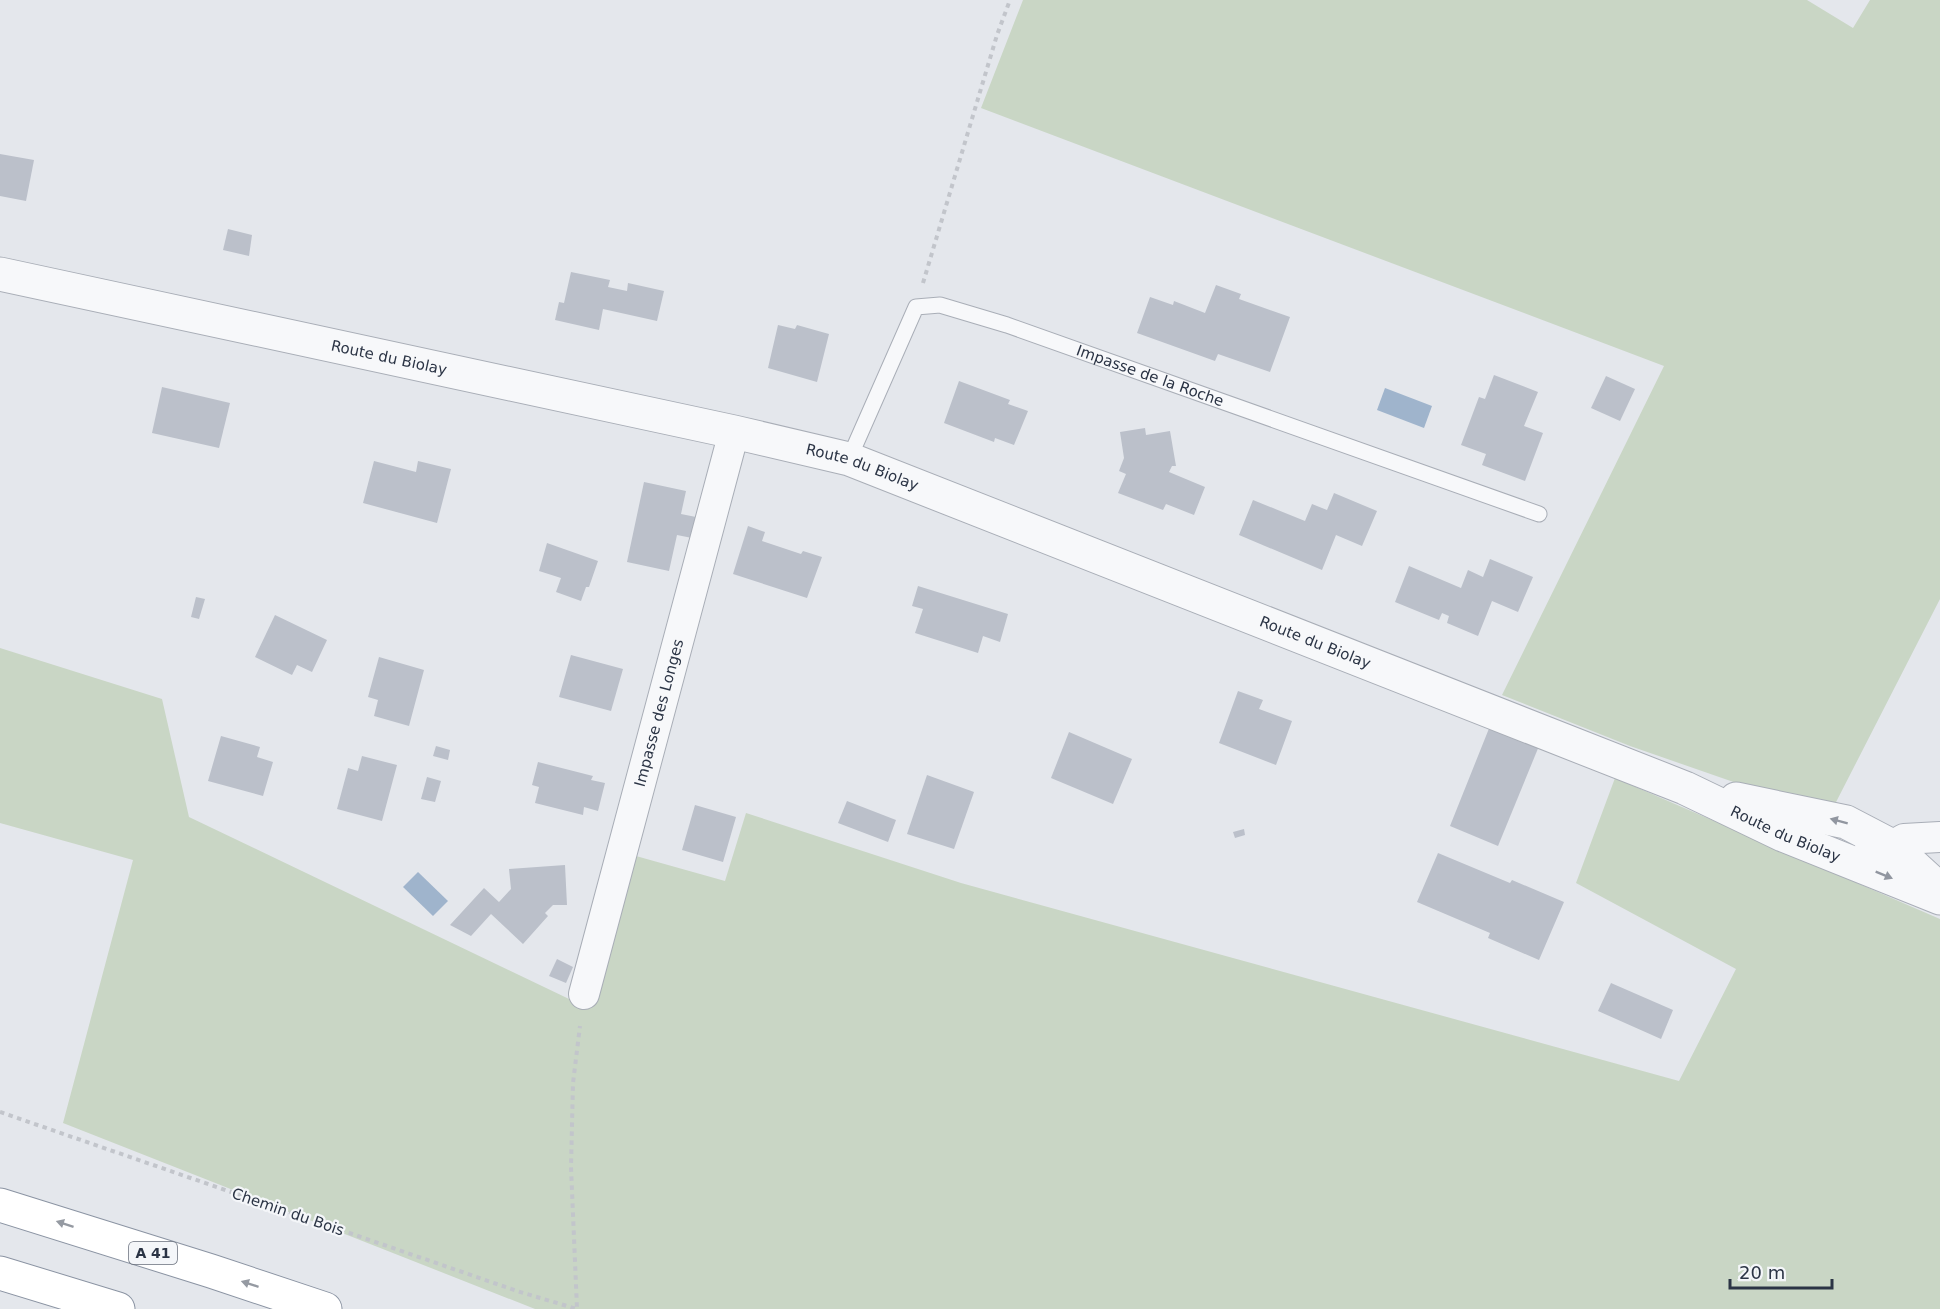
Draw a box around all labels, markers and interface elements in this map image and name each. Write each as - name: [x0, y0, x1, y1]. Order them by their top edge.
- street label: Route du Biolay: [329, 337, 449, 379]
- street label: Impasse de la Roche: [1074, 341, 1226, 410]
- street label: Route du Biolay: [804, 440, 921, 495]
- street label: Route du Biolay: [1257, 612, 1374, 673]
- street label: Impasse des Longes: [631, 637, 687, 789]
- street label: Route du Biolay: [1728, 802, 1843, 866]
- one-way arrow: [1830, 816, 1849, 826]
- one-way arrow: [1875, 871, 1893, 880]
- street label: Chemin du Bois: [230, 1184, 347, 1240]
- one-way arrow: [56, 1219, 74, 1229]
- road number: A 41: [129, 1242, 177, 1264]
- scale bar: [1730, 1252, 1832, 1290]
- text: 20 m: [1739, 1262, 1785, 1283]
- one-way arrow: [241, 1279, 259, 1288]

